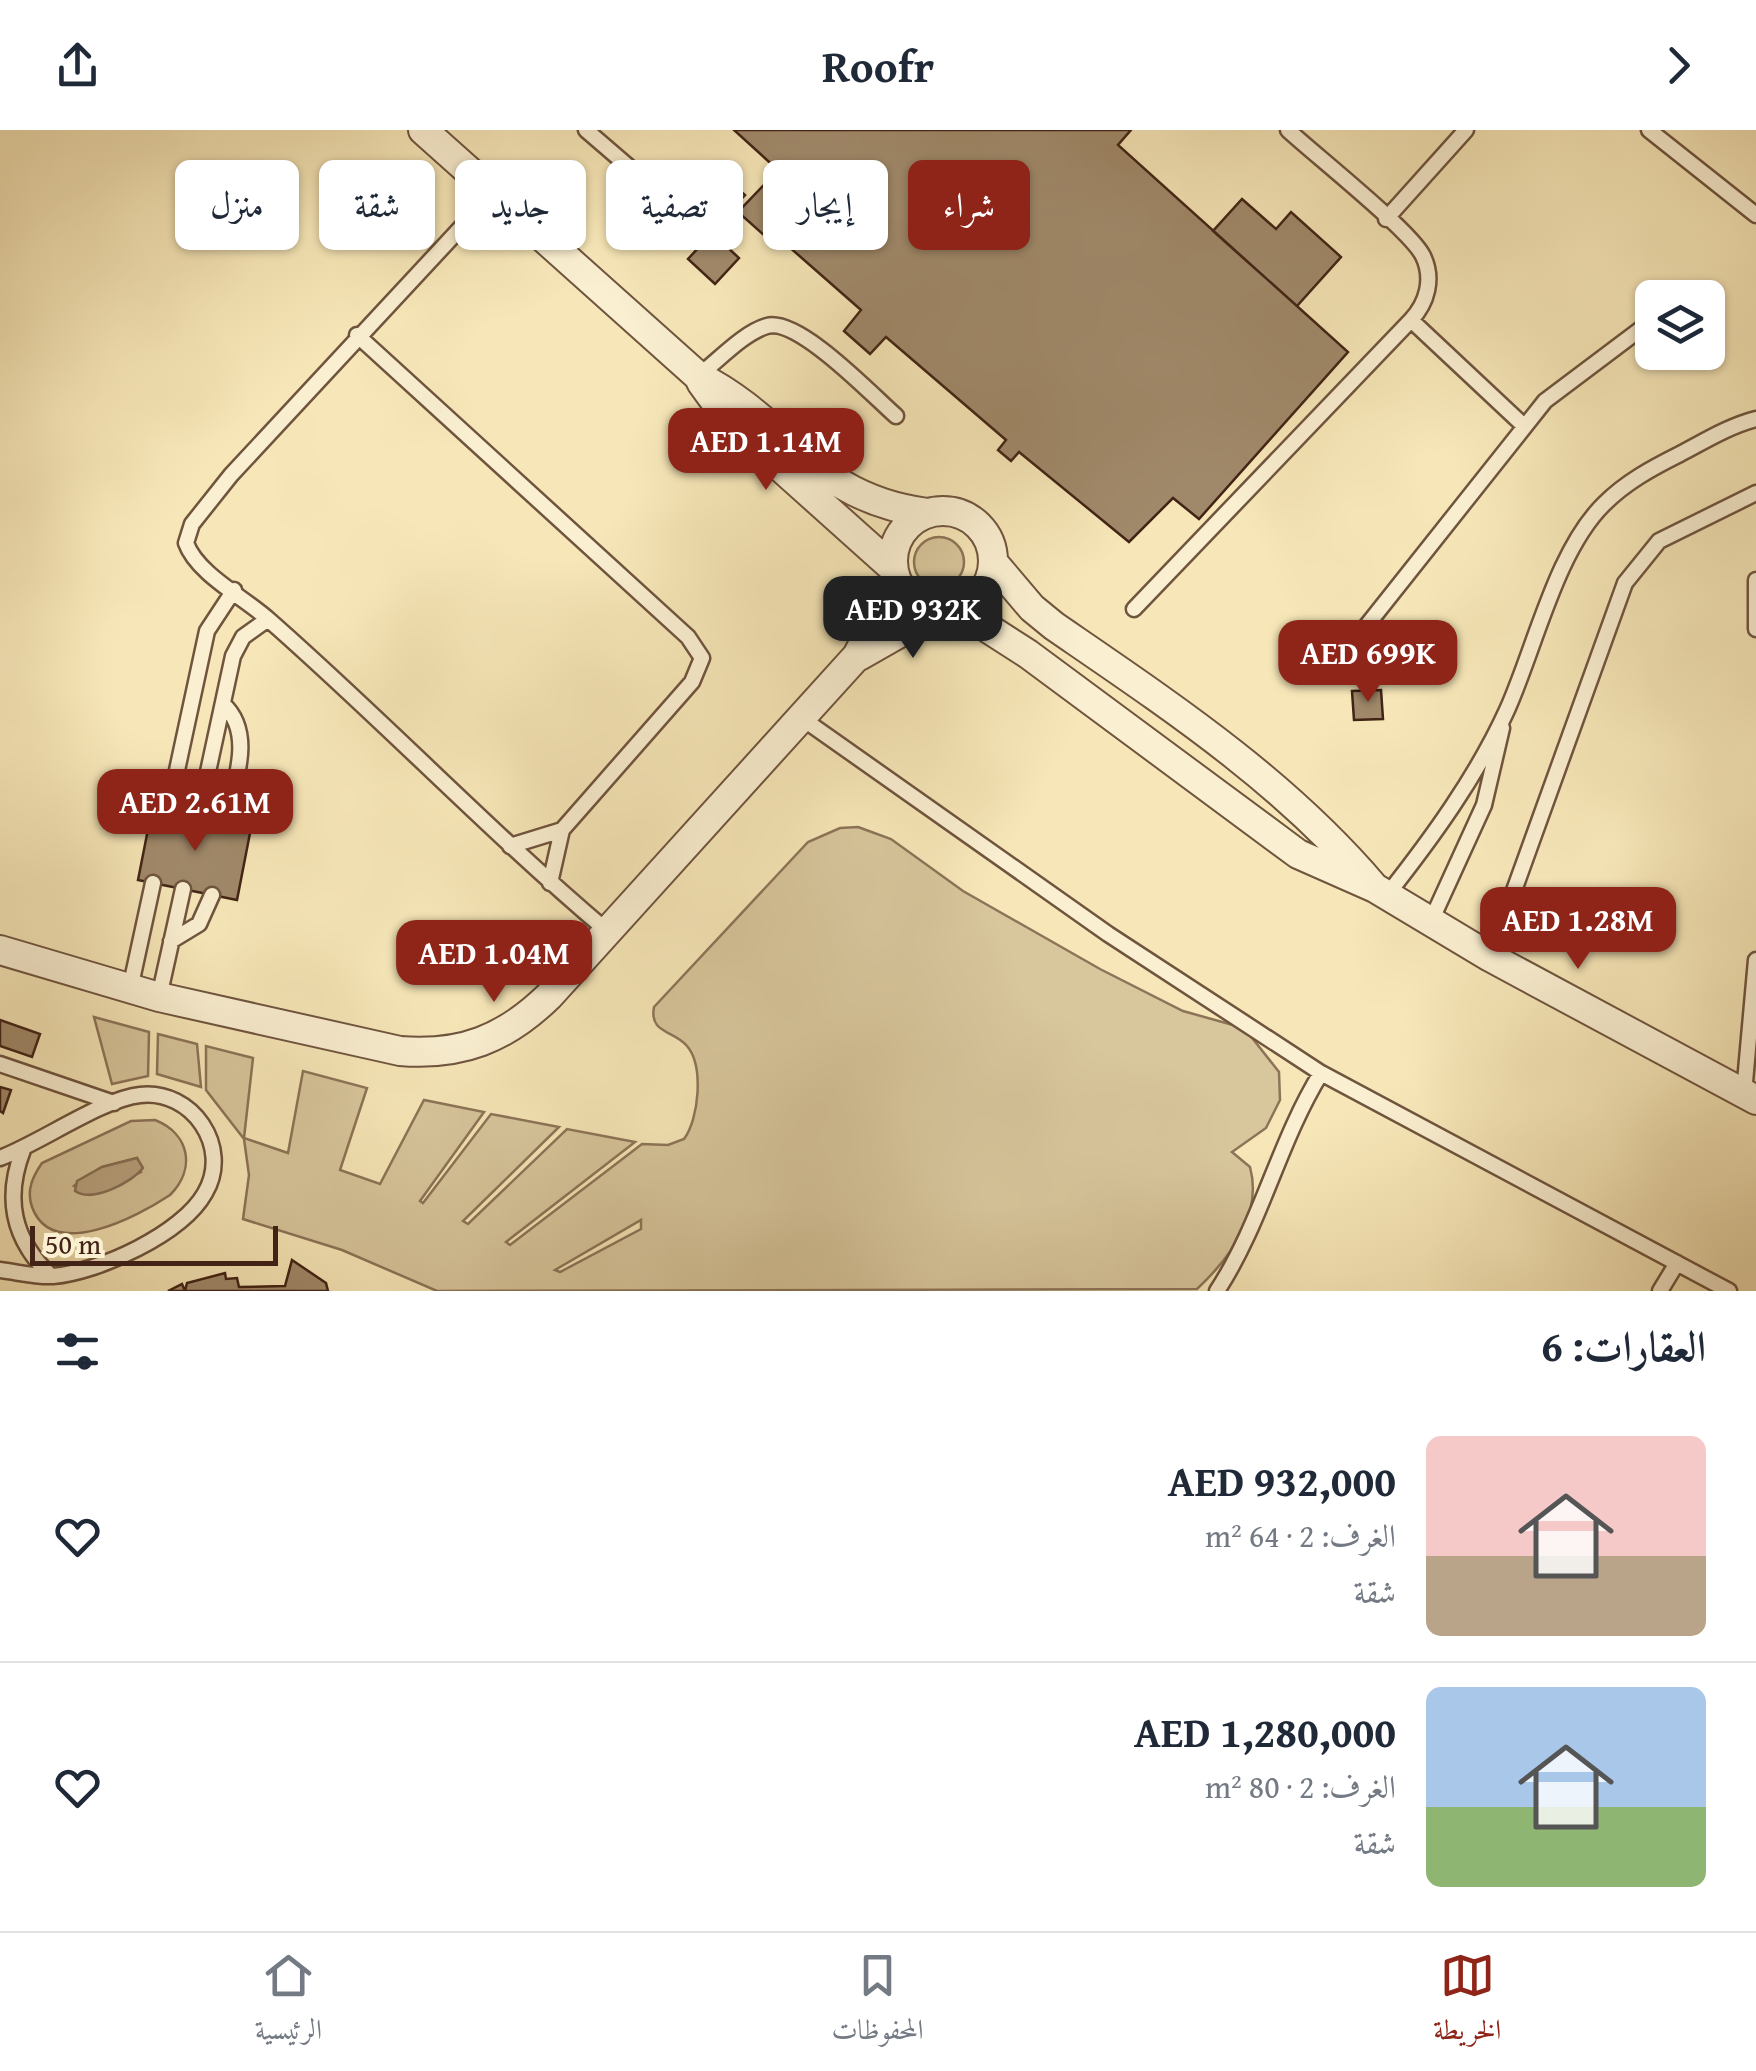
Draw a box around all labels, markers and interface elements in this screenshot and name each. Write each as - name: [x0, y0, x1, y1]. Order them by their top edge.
- text: Roofr: [822, 33, 934, 98]
- icon: share: [50, 38, 105, 93]
- icon: forward: [1651, 38, 1706, 93]
- chip: منزل: [175, 160, 299, 250]
- chip: شقة: [319, 160, 435, 250]
- chip: جديد: [455, 160, 586, 250]
- chip: تصفية: [606, 160, 743, 250]
- chip: إيجار: [763, 160, 888, 250]
- chip: شراء: [908, 160, 1030, 250]
- map controls: [1635, 280, 1725, 370]
- button: layers: [1635, 280, 1725, 370]
- pin: AED 1.14M: [652, 408, 880, 493]
- text: AED 1.14M: [690, 417, 842, 464]
- pin: AED 932K: [810, 576, 1016, 661]
- text: AED 932K: [845, 585, 981, 632]
- pin: AED 699K: [1265, 620, 1471, 705]
- text: AED 699K: [1300, 629, 1436, 676]
- pin: AED 2.61M: [81, 769, 309, 854]
- text: AED 2.61M: [119, 778, 271, 825]
- pin: AED 1.28M: [1464, 887, 1692, 972]
- text: AED 1.28M: [1502, 896, 1654, 943]
- pin: AED 1.04M: [380, 920, 608, 1005]
- text: AED 1.04M: [418, 929, 570, 976]
- scale bar: [30, 1221, 278, 1266]
- text: 50 m: [45, 1223, 101, 1264]
- text: العقارات: 6: [1541, 1315, 1706, 1376]
- icon: filters: [50, 1324, 105, 1379]
- text: AED 932,000: [1168, 1450, 1396, 1511]
- icon: home: [1506, 1476, 1626, 1596]
- icon: heart: [50, 1509, 105, 1564]
- text: الغرف: 2 · 64 m²: [1205, 1512, 1396, 1559]
- text: شقة: [1354, 1568, 1396, 1615]
- text: AED 1,280,000: [1134, 1701, 1396, 1762]
- icon: home: [1506, 1727, 1626, 1847]
- icon: heart: [50, 1760, 105, 1815]
- text: الغرف: 2 · 80 m²: [1205, 1763, 1396, 1810]
- text: شقة: [1354, 1819, 1396, 1866]
- tab: الرئيسية: [255, 1948, 322, 2057]
- tab: المحفوظات: [831, 1948, 924, 2057]
- tab: الخريطة: [1433, 1948, 1501, 2057]

